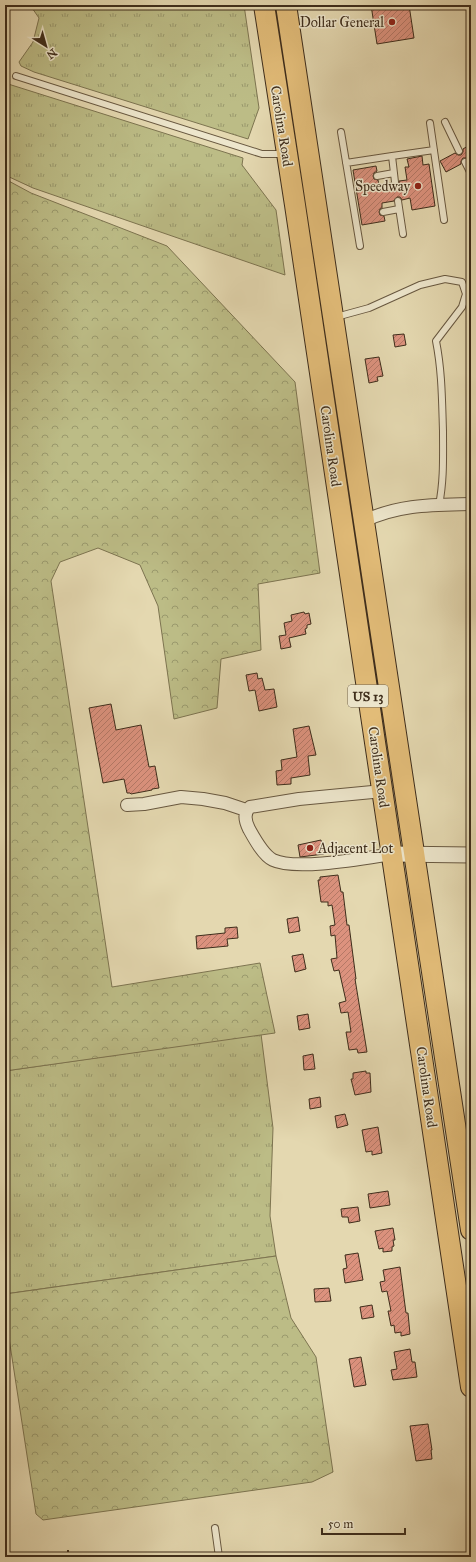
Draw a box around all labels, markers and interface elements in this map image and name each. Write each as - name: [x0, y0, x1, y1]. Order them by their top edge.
- place label: Dollar General: [300, 14, 384, 31]
- marker: Dollar General: [387, 17, 397, 27]
- north arrow: [26, 26, 66, 66]
- text: N: [44, 46, 59, 62]
- street label: Carolina Road: [267, 84, 296, 168]
- place label: Speedway: [355, 178, 410, 195]
- marker: Speedway: [413, 181, 423, 191]
- street label: Carolina Road: [316, 404, 345, 488]
- road number: US 13: [348, 685, 388, 707]
- street label: Carolina Road: [364, 725, 393, 809]
- place label: Adjacent Lot: [317, 840, 393, 857]
- marker: Adjacent Lot: [305, 843, 315, 853]
- street label: Carolina Road: [412, 1045, 441, 1129]
- scale bar: [322, 1510, 405, 1536]
- text: 50 m: [328, 1517, 353, 1531]

